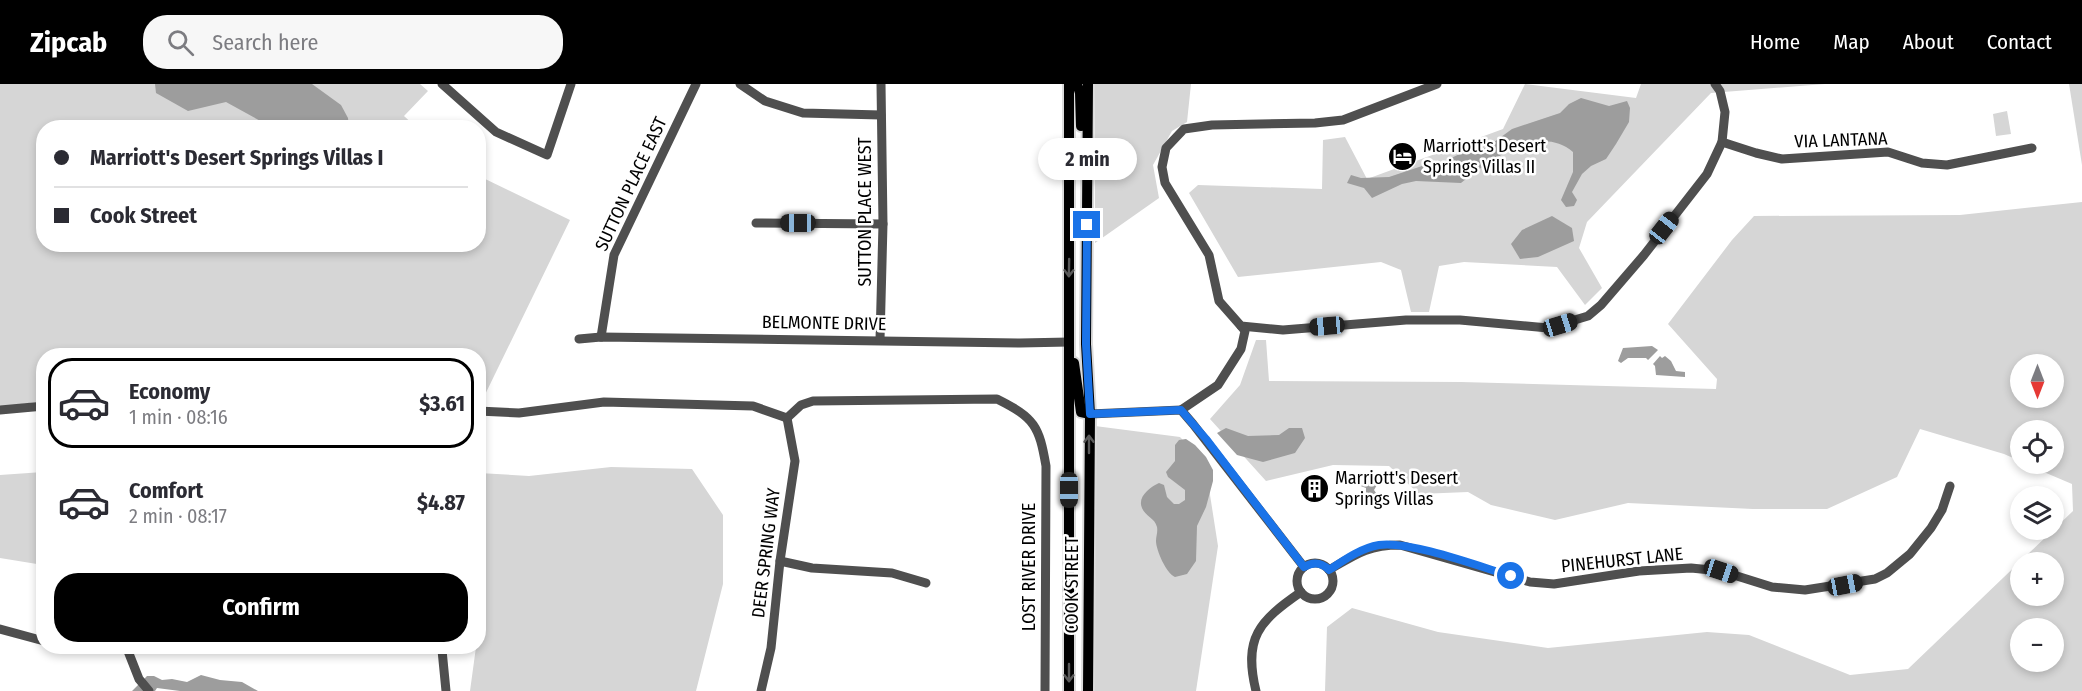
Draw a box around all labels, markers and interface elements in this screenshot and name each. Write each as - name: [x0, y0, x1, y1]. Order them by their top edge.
- search box: [143, 15, 563, 69]
- text: Zipcab: [30, 26, 107, 59]
- icon: search: [164, 26, 197, 59]
- text: Search here: [212, 29, 318, 56]
- text: Home: [1750, 29, 1800, 55]
- text: Map: [1833, 29, 1870, 55]
- text: About: [1903, 29, 1954, 55]
- text: Contact: [1987, 29, 2052, 55]
- street label: SUTTON PLACE EAST: [590, 113, 672, 254]
- street label: VIA LANTANA: [1794, 127, 1889, 153]
- place label: Marriott's Desert Springs Villas II: [1423, 135, 1546, 178]
- street label: SUTTON PLACE WEST: [854, 137, 876, 287]
- callout: 2 min: [1038, 138, 1136, 180]
- hotel icon: Marriott's Desert Springs Villas II: [1386, 140, 1418, 172]
- text: Marriott's Desert Springs Villas I: [90, 144, 384, 171]
- text: 2 min: [1065, 147, 1110, 171]
- text: Cook Street: [90, 202, 197, 229]
- car: [1646, 208, 1682, 248]
- route end: [1073, 211, 1100, 238]
- car: [780, 214, 816, 232]
- one-way arrow: [1063, 258, 1075, 278]
- street label: BELMONTE DRIVE: [762, 311, 886, 335]
- car: [1540, 311, 1580, 339]
- car: [1308, 315, 1346, 337]
- north arrow: [2010, 354, 2064, 408]
- map controls: [2010, 354, 2064, 672]
- icon: car: [57, 376, 111, 430]
- text: Economy: [129, 378, 210, 405]
- text: $3.61: [419, 390, 465, 417]
- text: 1 min · 08:16: [129, 405, 228, 429]
- button: locate: [2010, 420, 2064, 474]
- one-way arrow: [1084, 434, 1095, 454]
- place label: Marriott's Desert Springs Villas: [1335, 467, 1458, 510]
- car: [1060, 472, 1078, 508]
- building icon: Marriott's Desert Springs Villas: [1298, 472, 1330, 504]
- icon: car: [57, 475, 111, 529]
- text: Comfort: [129, 477, 203, 504]
- button: layers: [2010, 486, 2064, 540]
- street label: DEER SPRING WAY: [747, 487, 785, 619]
- text: $4.87: [417, 489, 465, 516]
- street label: LOST RIVER DRIVE: [1018, 503, 1040, 631]
- text: 2 min · 08:17: [129, 504, 227, 528]
- street label: COOK STREET: [1061, 536, 1083, 634]
- street label: PINEHURST LANE: [1560, 543, 1684, 577]
- button: +: [2010, 552, 2064, 606]
- car: [1701, 557, 1741, 585]
- route start: [1497, 562, 1524, 589]
- button: Confirm: [54, 573, 468, 642]
- car: [1826, 573, 1864, 597]
- button: −: [2010, 618, 2064, 672]
- one-way arrow: [1063, 663, 1075, 683]

